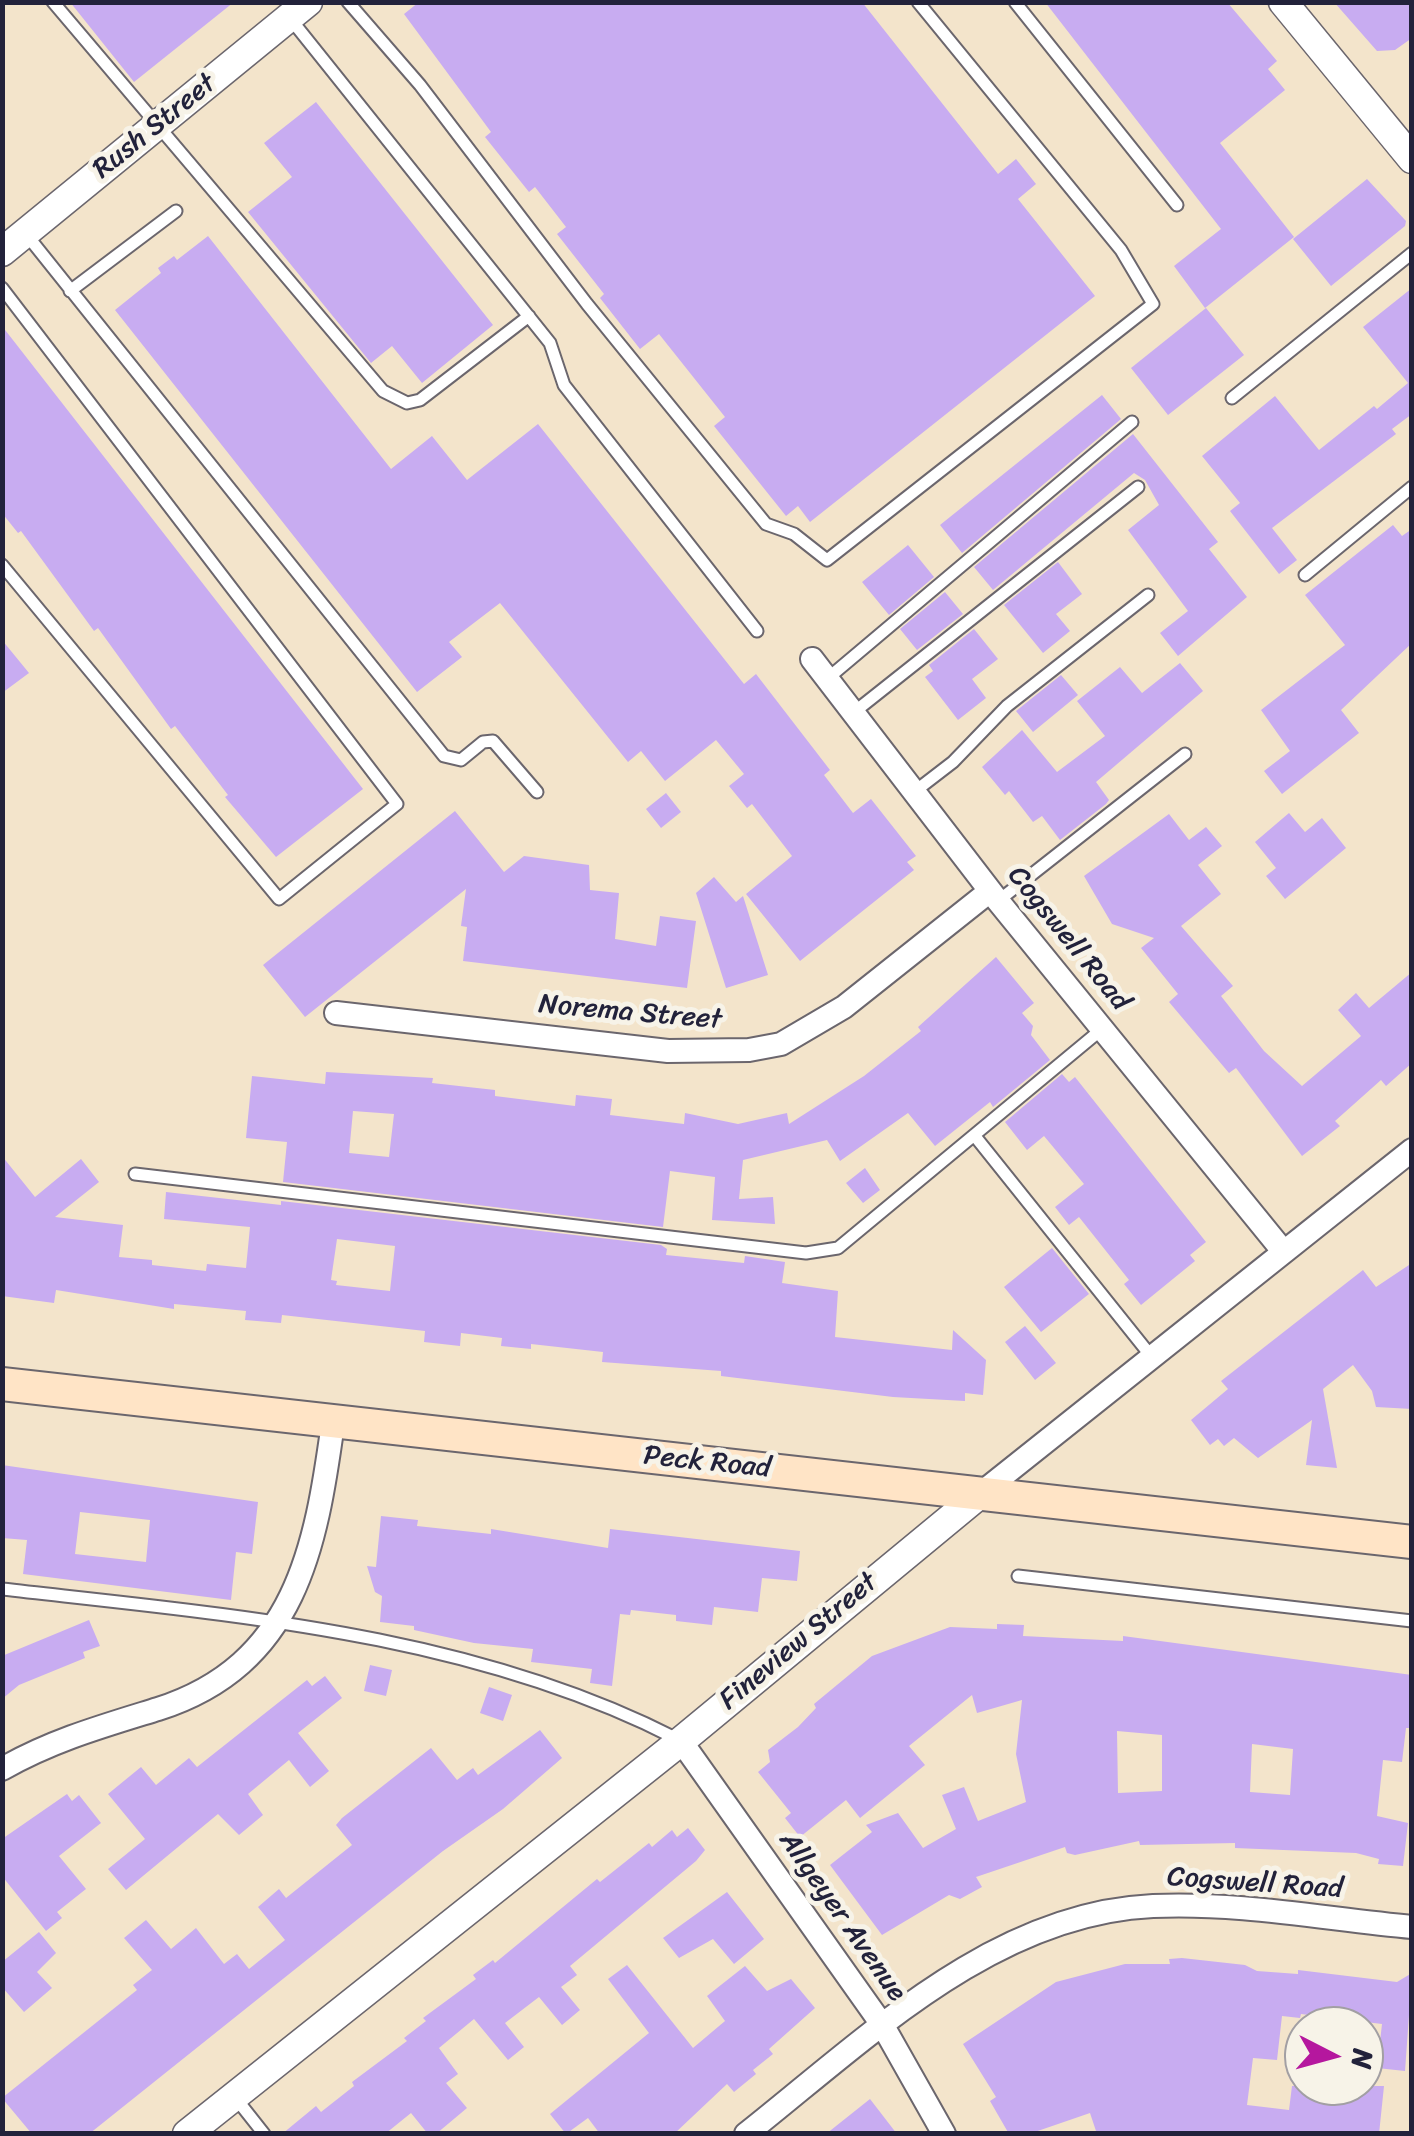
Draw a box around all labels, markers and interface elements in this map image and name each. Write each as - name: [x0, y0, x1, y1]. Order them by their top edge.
- street label: Rush Street: [87, 67, 223, 187]
- street label: Cogswell Road: [1000, 860, 1136, 1018]
- street label: Norema Street: [537, 988, 723, 1038]
- street label: Peck Road: [642, 1440, 772, 1486]
- street label: Fineview Street: [713, 1566, 885, 1718]
- street label: Allgeyer Avenue: [771, 1825, 913, 2009]
- street label: Cogswell Road: [1166, 1861, 1344, 1907]
- north arrow: [1284, 2006, 1384, 2106]
- text: N: [1337, 2047, 1388, 2071]

